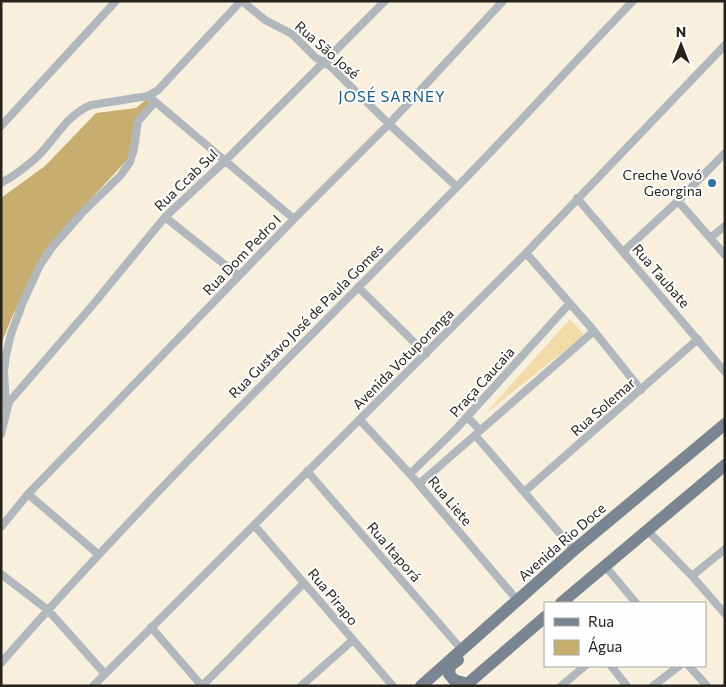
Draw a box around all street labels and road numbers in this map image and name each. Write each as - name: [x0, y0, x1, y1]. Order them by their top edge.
- street label: Rua São José: [292, 17, 363, 82]
- street label: Rua Ccab Sul: [150, 145, 221, 214]
- street label: Rua Dom Pedro I: [199, 211, 284, 298]
- street label: Rua Gustavo José de Paula Gomes: [225, 240, 386, 401]
- street label: Rua Taubate: [629, 240, 694, 311]
- street label: Avenida Votuporanga: [349, 305, 457, 413]
- street label: Praça Caucaia: [446, 343, 518, 420]
- street label: Rua Solemar: [567, 374, 639, 439]
- street label: Rua Liete: [425, 473, 476, 529]
- street label: Avenida Rio Doce: [515, 499, 609, 584]
- street label: Rua Itaporá: [364, 518, 425, 585]
- street label: Rua Pirapo: [305, 565, 362, 629]

